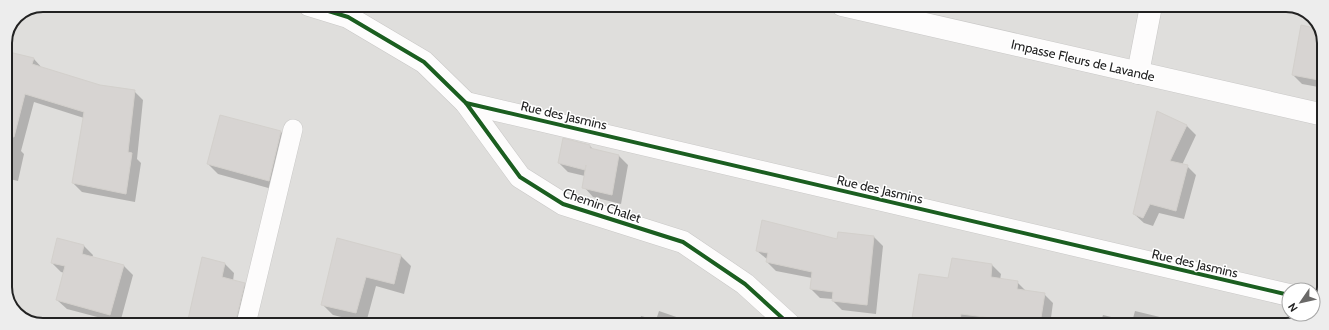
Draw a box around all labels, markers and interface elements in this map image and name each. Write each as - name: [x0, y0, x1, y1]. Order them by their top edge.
- street label: Impasse Fleurs de Lavande: [1010, 36, 1157, 84]
- street label: Rue des Jasmins: [519, 97, 609, 133]
- street label: Rue des Jasmins: [835, 171, 925, 207]
- street label: Chemin Chalet: [561, 184, 644, 226]
- street label: Rue des Jasmins: [1150, 245, 1240, 281]
- north arrow: [1281, 282, 1321, 322]
- text: N: [1285, 300, 1301, 315]

